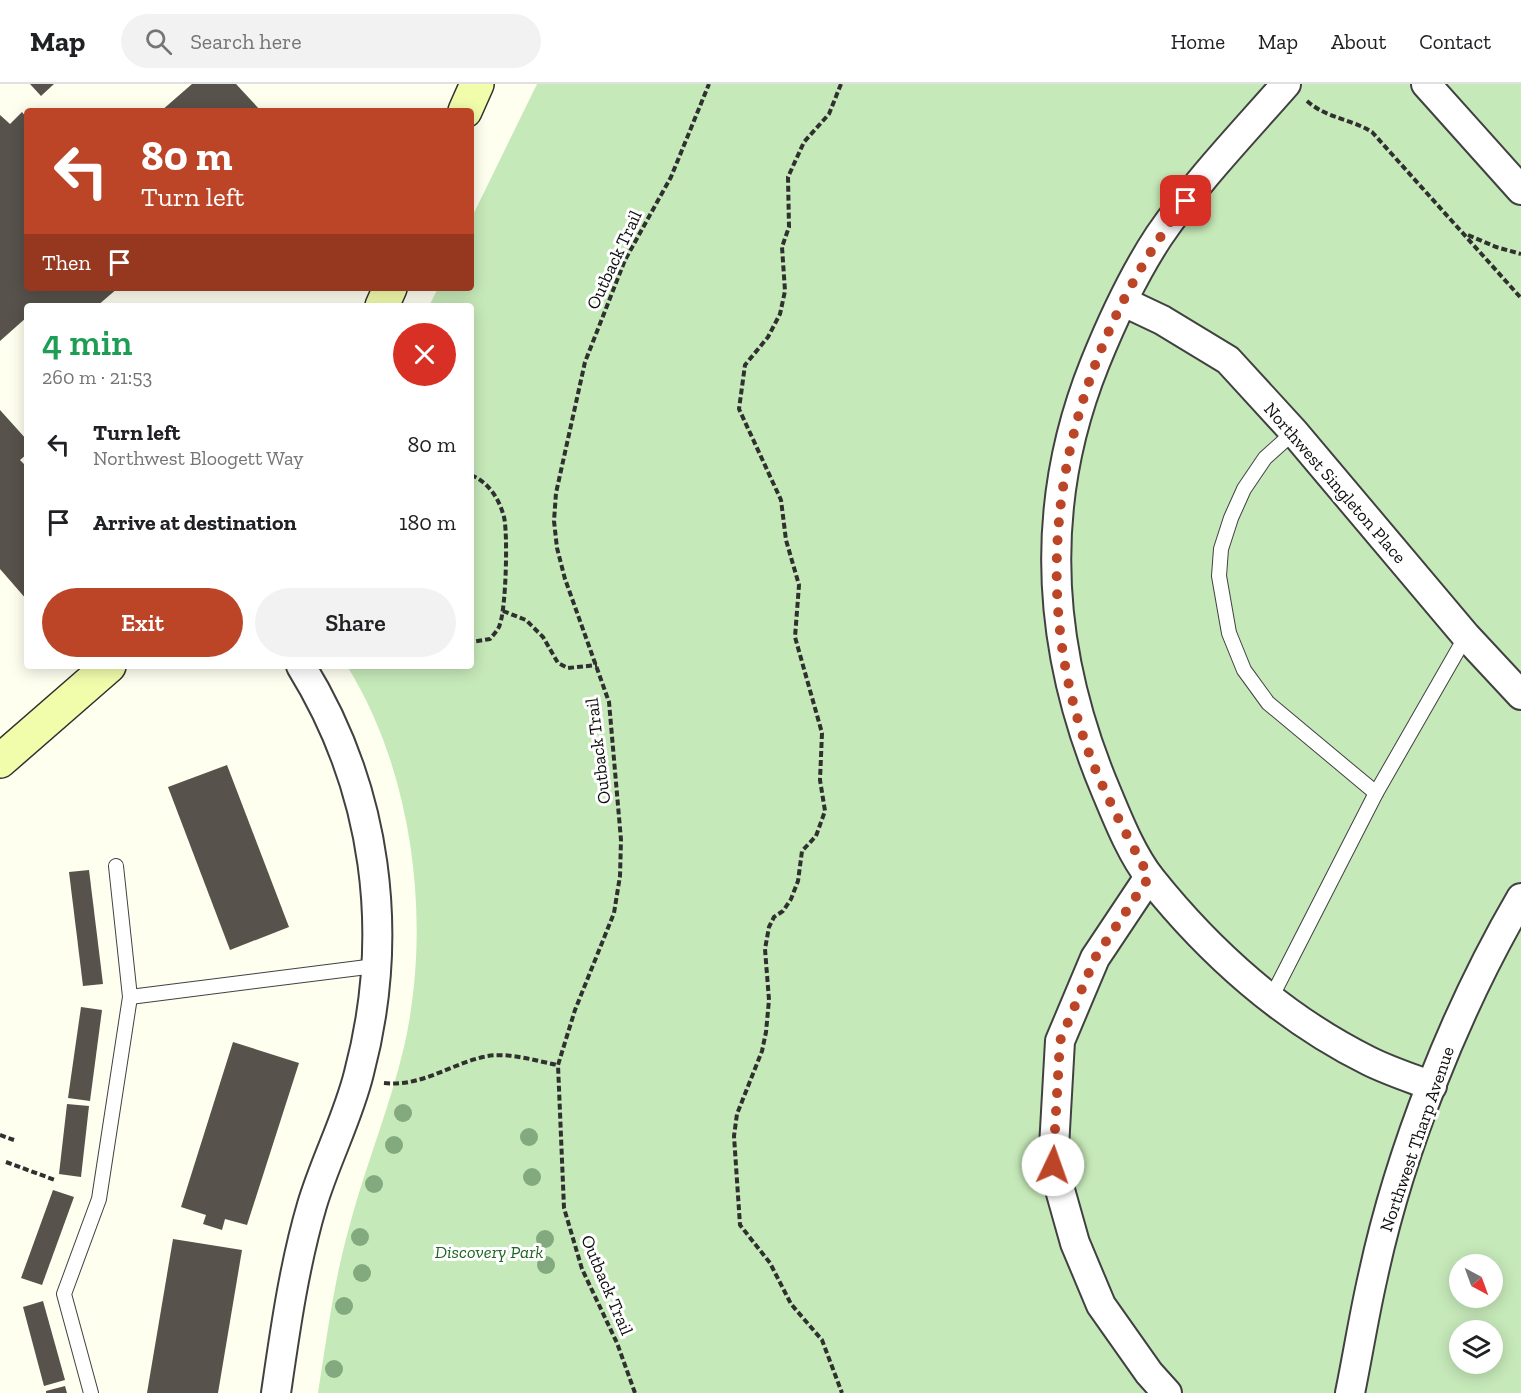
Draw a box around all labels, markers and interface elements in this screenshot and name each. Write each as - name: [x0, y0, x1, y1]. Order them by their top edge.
- search box: [121, 14, 541, 68]
- text: Map: [30, 25, 85, 58]
- icon: search: [142, 25, 175, 58]
- text: Search here: [190, 28, 302, 55]
- text: Home: [1171, 29, 1225, 54]
- text: Map: [1258, 29, 1298, 54]
- text: About: [1331, 29, 1386, 54]
- text: Contact: [1419, 29, 1491, 54]
- text: 80 m: [141, 130, 232, 181]
- icon: left: [42, 132, 120, 210]
- pin: [1160, 175, 1211, 226]
- text: Turn left: [141, 181, 244, 213]
- icon: arrive: [1169, 184, 1202, 217]
- street label: Outback Trail: [581, 207, 647, 313]
- icon: arrive: [103, 246, 136, 279]
- text: Then: [42, 249, 91, 276]
- text: 4 min: [42, 321, 132, 364]
- button: close: [393, 323, 456, 386]
- text: 260 m · 21:53: [42, 365, 152, 389]
- street label: Northwest Singleton Place: [1259, 398, 1411, 568]
- text: Turn left: [93, 419, 180, 446]
- icon: left: [42, 428, 75, 461]
- text: 80 m: [408, 431, 456, 458]
- text: Northwest Bloogett Way: [93, 446, 304, 470]
- icon: arrive: [42, 506, 75, 539]
- text: Arrive at destination: [93, 509, 296, 536]
- text: 180 m: [399, 509, 456, 536]
- button: Exit: [42, 588, 243, 657]
- button: Share: [255, 588, 456, 657]
- street label: Outback Trail: [581, 697, 615, 805]
- street label: Northwest Tharp Avenue: [1375, 1043, 1459, 1235]
- position arrow: [1021, 1133, 1085, 1197]
- street label: Outback Trail: [576, 1232, 638, 1339]
- park label: Discovery Park: [435, 1241, 543, 1263]
- north arrow: [1449, 1254, 1503, 1308]
- map controls: [1449, 1254, 1503, 1374]
- button: layers: [1449, 1320, 1503, 1374]

